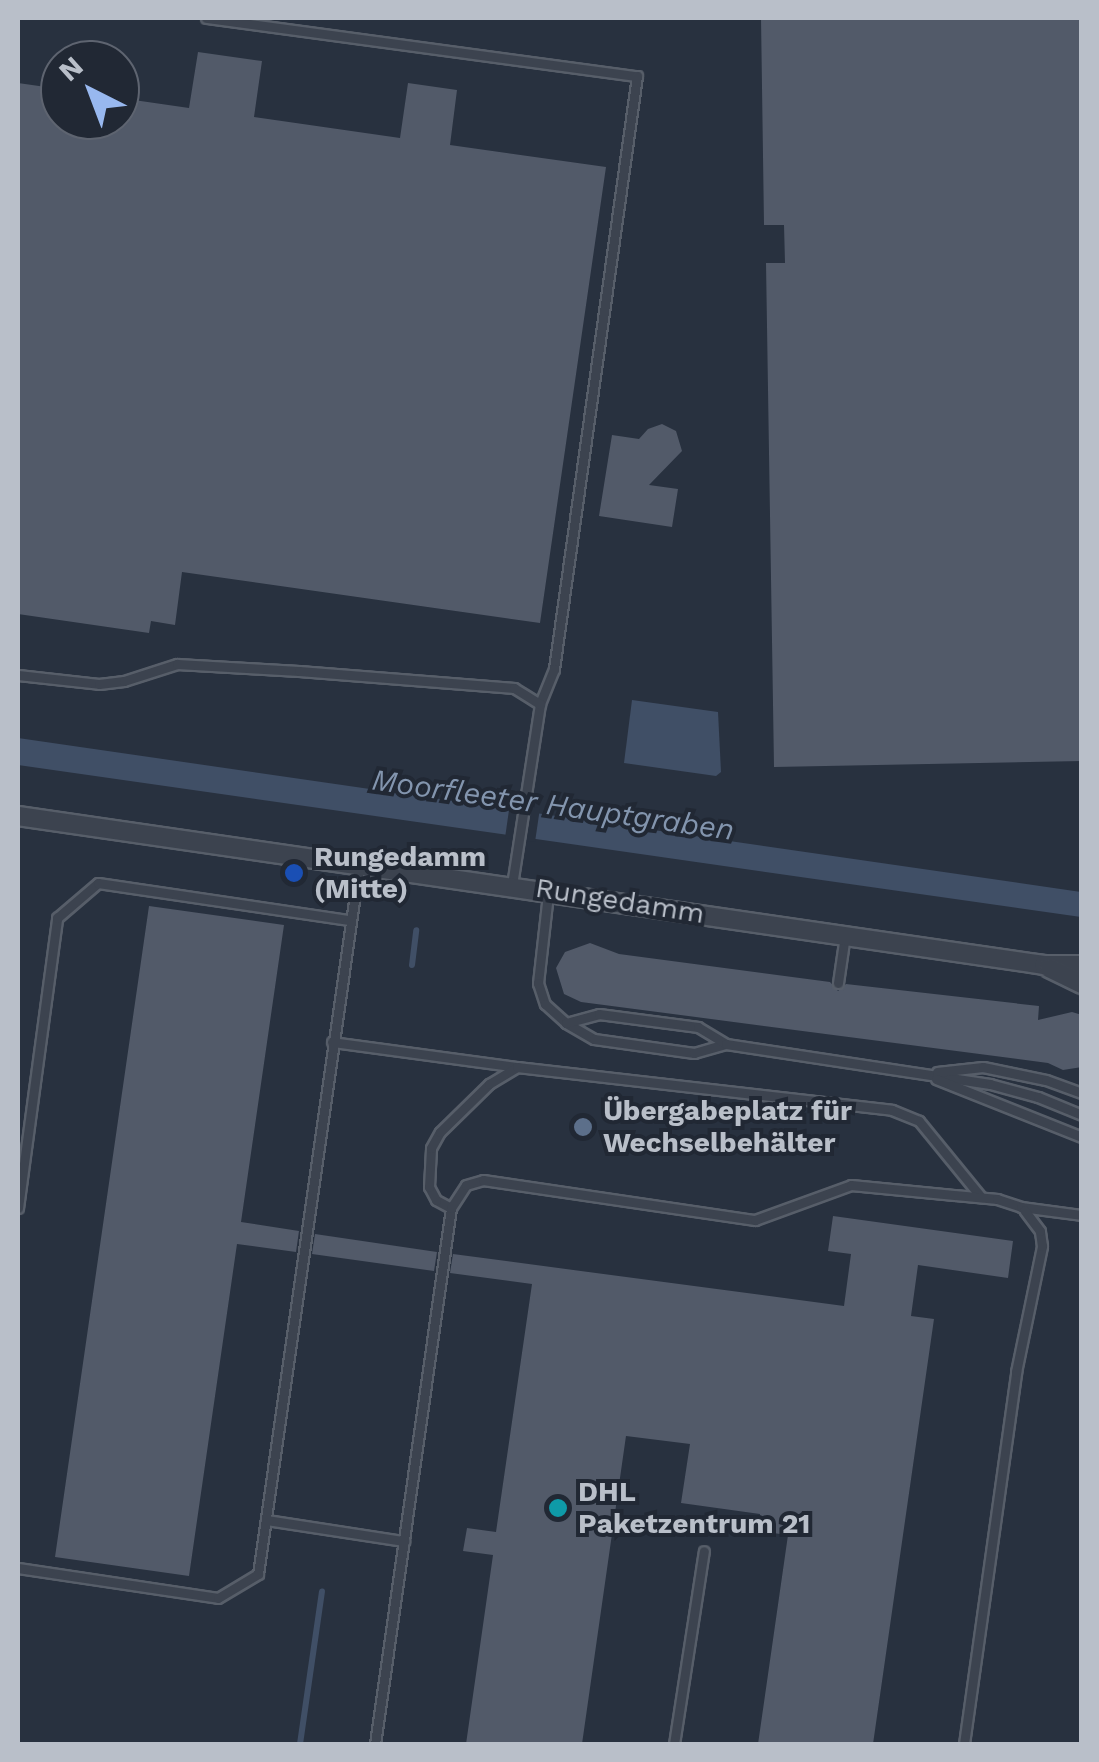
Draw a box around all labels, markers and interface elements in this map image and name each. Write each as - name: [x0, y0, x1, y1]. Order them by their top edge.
- north arrow: [40, 40, 140, 140]
- text: N: [52, 50, 90, 88]
- water label: Moorfleeter Hauptgraben: [369, 762, 737, 848]
- place label: Rungedamm (Mitte): [314, 840, 486, 906]
- marker: Rungedamm (Mitte): [283, 862, 305, 884]
- street label: Rungedamm: [533, 871, 707, 931]
- place label: Übergabeplatz für Wechselbehälter: [603, 1094, 852, 1160]
- marker: Übergabeplatz für Wechselbehälter: [572, 1116, 594, 1138]
- place label: DHL Paketzentrum 21: [578, 1475, 810, 1541]
- marker: DHL Paketzentrum 21: [547, 1497, 569, 1519]

